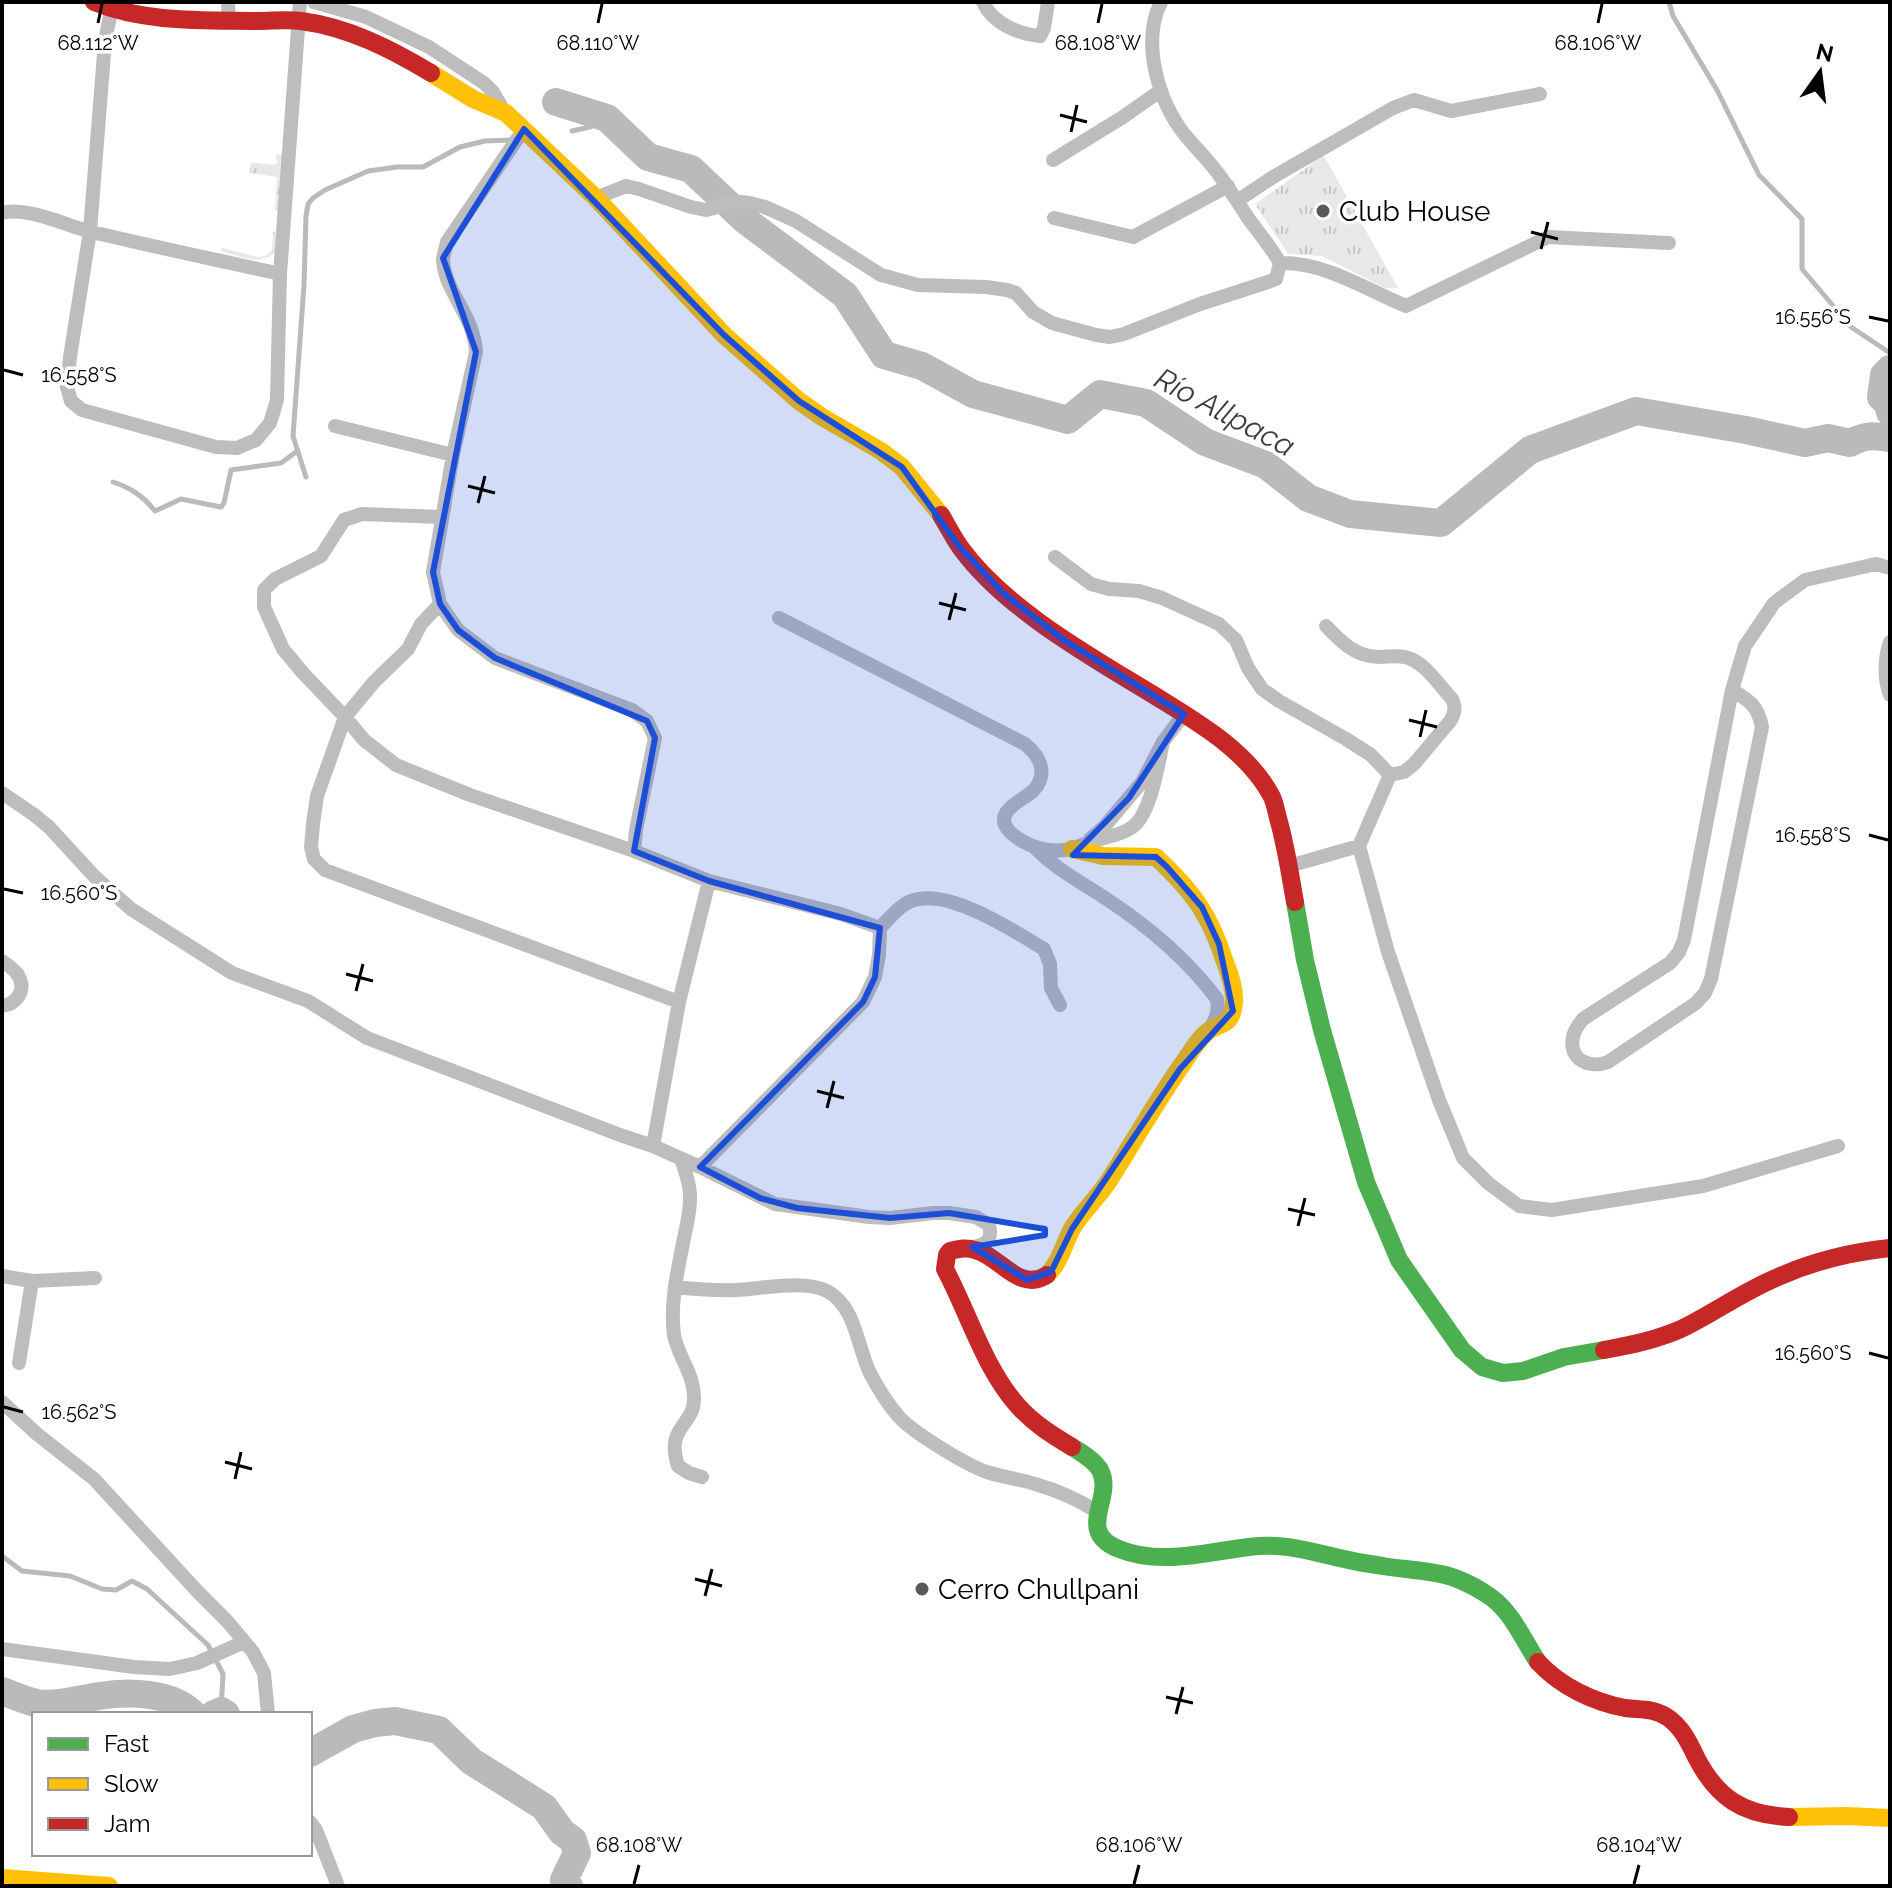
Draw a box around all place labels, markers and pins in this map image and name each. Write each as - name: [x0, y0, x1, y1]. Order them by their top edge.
- place label: Club House: [1339, 195, 1491, 228]
- marker: Club House: [1314, 202, 1332, 220]
- place label: Cerro Chullpani: [938, 1573, 1139, 1606]
- marker: Cerro Chullpani: [913, 1580, 931, 1598]

